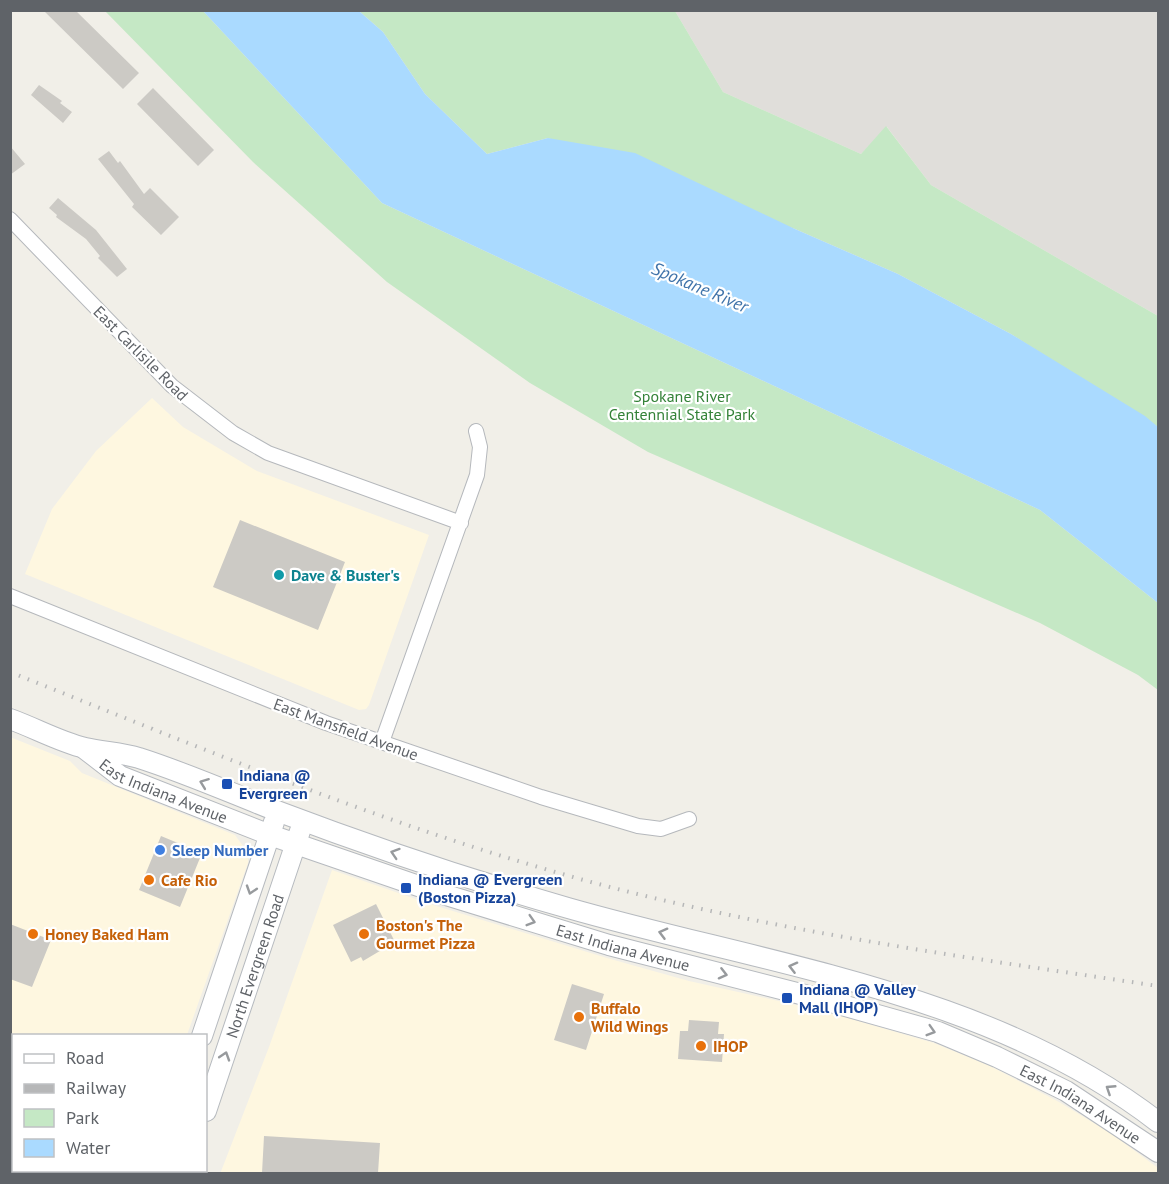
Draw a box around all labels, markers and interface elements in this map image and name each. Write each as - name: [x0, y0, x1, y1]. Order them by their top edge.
- water label: Spokane River: [648, 256, 753, 318]
- street label: East Carlisile Road: [89, 301, 193, 405]
- park label: Spokane River Centennial State Park: [609, 386, 756, 424]
- place label: Dave & Buster's: [291, 565, 400, 585]
- marker: Dave & Buster's: [272, 568, 286, 582]
- street label: East Mansfield Avenue: [271, 693, 421, 765]
- street label: East Indiana Avenue: [96, 754, 230, 827]
- place label: Indiana @ Evergreen: [239, 765, 311, 803]
- one-way arrow: [199, 777, 210, 790]
- marker: Indiana @ Evergreen: [220, 777, 234, 791]
- place label: Sleep Number: [172, 840, 269, 860]
- marker: Sleep Number: [153, 843, 167, 857]
- one-way arrow: [390, 848, 401, 861]
- place label: Indiana @ Evergreen (Boston Pizza): [418, 869, 563, 907]
- place label: Cafe Rio: [161, 870, 218, 890]
- marker: Cafe Rio: [142, 873, 156, 887]
- marker: Indiana @ Evergreen (Boston Pizza): [399, 881, 413, 895]
- one-way arrow: [246, 884, 258, 895]
- street label: North Evergreen Road: [221, 891, 288, 1041]
- one-way arrow: [525, 914, 536, 926]
- place label: Boston's The Gourmet Pizza: [376, 915, 475, 953]
- street label: East Indiana Avenue: [554, 919, 692, 975]
- place label: Honey Baked Ham: [45, 924, 169, 944]
- marker: Honey Baked Ham: [26, 927, 40, 941]
- marker: Boston's The Gourmet Pizza: [357, 927, 371, 941]
- one-way arrow: [658, 928, 668, 941]
- one-way arrow: [788, 961, 798, 974]
- one-way arrow: [718, 967, 728, 980]
- place label: Indiana @ Valley Mall (IHOP): [799, 979, 916, 1017]
- marker: Indiana @ Valley Mall (IHOP): [780, 991, 794, 1005]
- place label: Buffalo Wild Wings: [591, 998, 668, 1036]
- marker: Buffalo Wild Wings: [572, 1010, 586, 1024]
- one-way arrow: [926, 1023, 936, 1036]
- legend: [12, 1034, 207, 1172]
- place label: IHOP: [713, 1036, 748, 1056]
- marker: IHOP: [694, 1039, 708, 1053]
- text: Road: [66, 1046, 104, 1069]
- one-way arrow: [217, 1051, 230, 1062]
- street label: East Indiana Avenue: [1017, 1060, 1145, 1148]
- text: Railway: [66, 1076, 127, 1099]
- one-way arrow: [1106, 1085, 1117, 1096]
- text: Park: [66, 1106, 99, 1129]
- text: Water: [66, 1136, 110, 1159]

